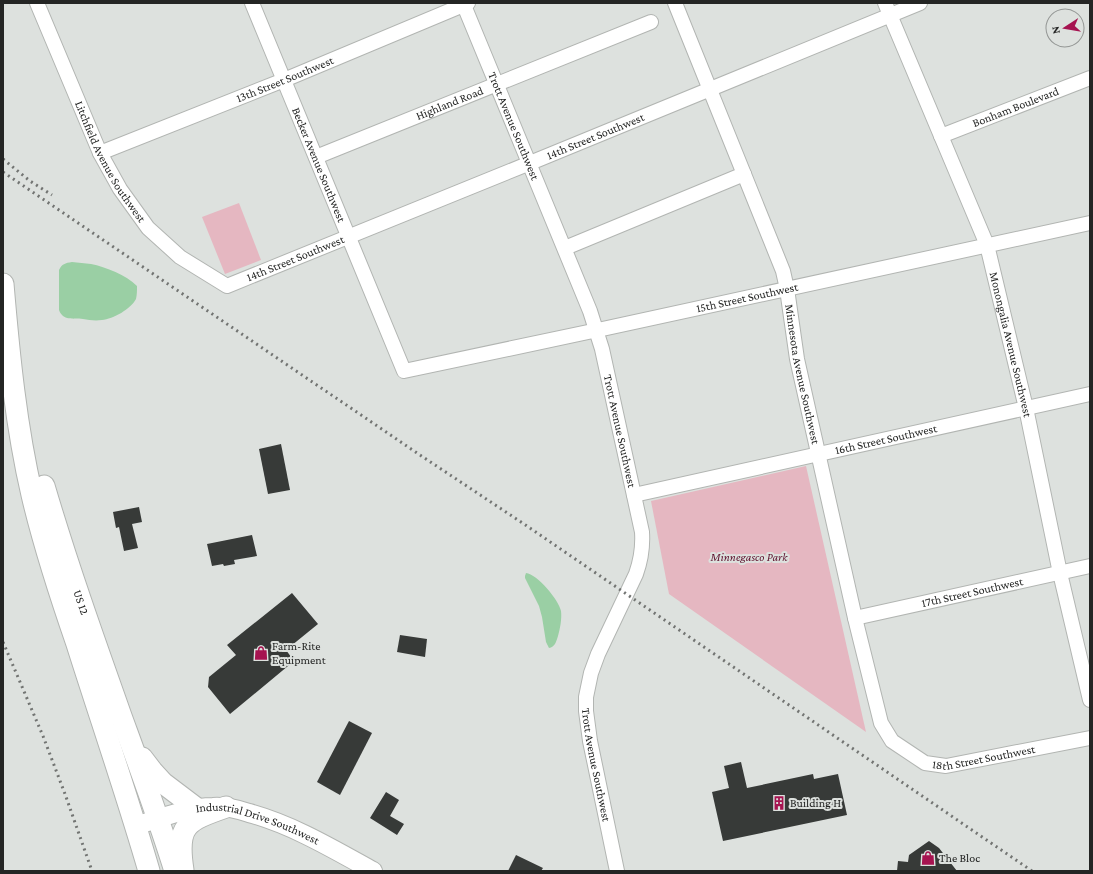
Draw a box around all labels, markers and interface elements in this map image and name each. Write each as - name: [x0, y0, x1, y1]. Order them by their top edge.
- north arrow: [1045, 8, 1085, 48]
- text: N: [1048, 25, 1062, 35]
- street label: 13th Street Southwest: [234, 53, 337, 105]
- street label: Trott Avenue Southwest: [485, 70, 543, 183]
- street label: Highland Road: [414, 83, 486, 123]
- street label: Bonham Boulevard: [970, 84, 1061, 130]
- street label: Litchfield Avenue Southwest: [72, 99, 149, 226]
- street label: Becker Avenue Southwest: [289, 105, 349, 225]
- street label: 14th Street Southwest: [544, 110, 647, 162]
- street label: 14th Street Southwest: [244, 232, 347, 284]
- street label: Monongalia Avenue Southwest: [987, 271, 1035, 419]
- street label: 15th Street Southwest: [695, 279, 800, 315]
- street label: Minnesota Avenue Southwest: [782, 303, 823, 447]
- street label: Trott Avenue Southwest: [601, 373, 639, 490]
- street label: 16th Street Southwest: [834, 421, 939, 457]
- park label: Minnegasco Park: [710, 550, 788, 564]
- street label: 17th Street Southwest: [920, 574, 1025, 610]
- street label: US 12: [70, 588, 92, 617]
- place label: Farm-Rite Equipment: [272, 639, 327, 667]
- shop icon: Farm-Rite Equipment: [253, 645, 269, 661]
- street label: Trott Avenue Southwest: [579, 707, 614, 824]
- street label: 18th Street Southwest: [931, 742, 1037, 773]
- building icon: Building H: [771, 795, 787, 811]
- place label: Building H: [790, 796, 841, 810]
- street label: Industrial Drive Southwest: [195, 800, 323, 848]
- shop icon: The Bloc: [920, 850, 936, 866]
- place label: The Bloc: [939, 851, 980, 865]

